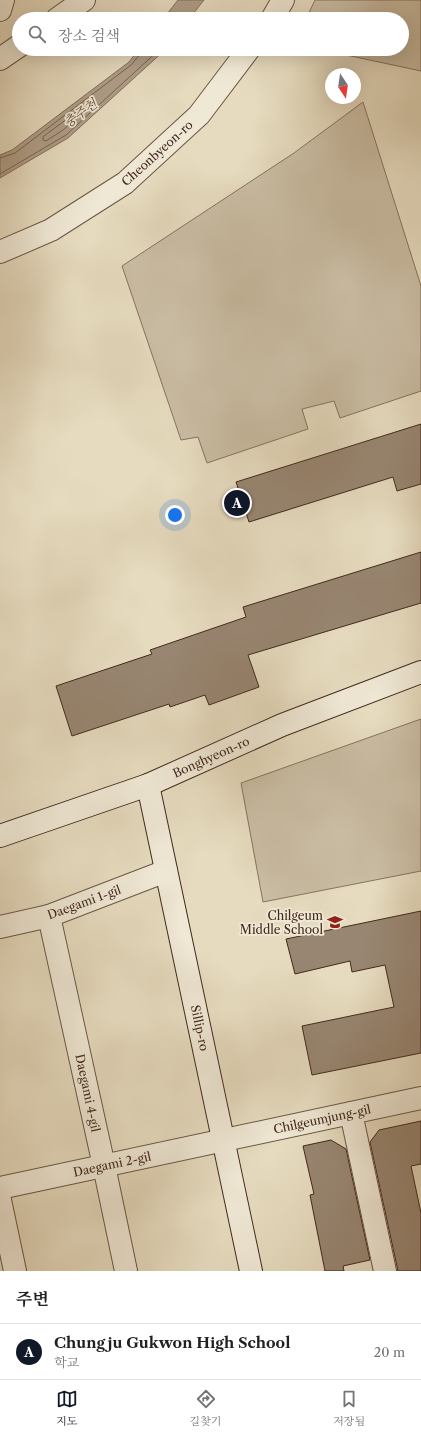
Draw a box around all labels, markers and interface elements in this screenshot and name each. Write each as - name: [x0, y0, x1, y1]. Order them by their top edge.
- search box: [12, 12, 409, 56]
- icon: search: [26, 23, 48, 45]
- text: 장소 검색: [58, 26, 120, 45]
- north arrow: [325, 68, 361, 104]
- water label: 충주천: [60, 95, 101, 131]
- street label: Cheonbyeon-ro: [118, 117, 196, 189]
- pin: A: [224, 488, 250, 518]
- your location: [165, 505, 185, 525]
- street label: Bonghyeon-ro: [170, 733, 252, 781]
- street label: Daegami 1-gil: [45, 882, 123, 922]
- place label: Chilgeum Middle School: [240, 908, 323, 937]
- school or university icon: Chilgeum Middle School: [326, 913, 344, 931]
- street label: Sillip-ro: [188, 1004, 212, 1052]
- street label: Daegami 4-gil: [72, 1053, 104, 1134]
- street label: Chilgeumjung-gil: [272, 1101, 373, 1137]
- street label: Daegami 2-gil: [72, 1148, 153, 1180]
- text: 주변: [16, 1289, 49, 1309]
- text: Chungju Gukwon High School: [54, 1333, 290, 1352]
- text: A: [24, 1344, 34, 1360]
- text: 20 m: [374, 1344, 405, 1360]
- text: 학교: [54, 1354, 79, 1370]
- tab: 지도: [56, 1388, 78, 1428]
- tab: 길찾기: [190, 1388, 221, 1428]
- tab: 저장됨: [333, 1388, 365, 1428]

